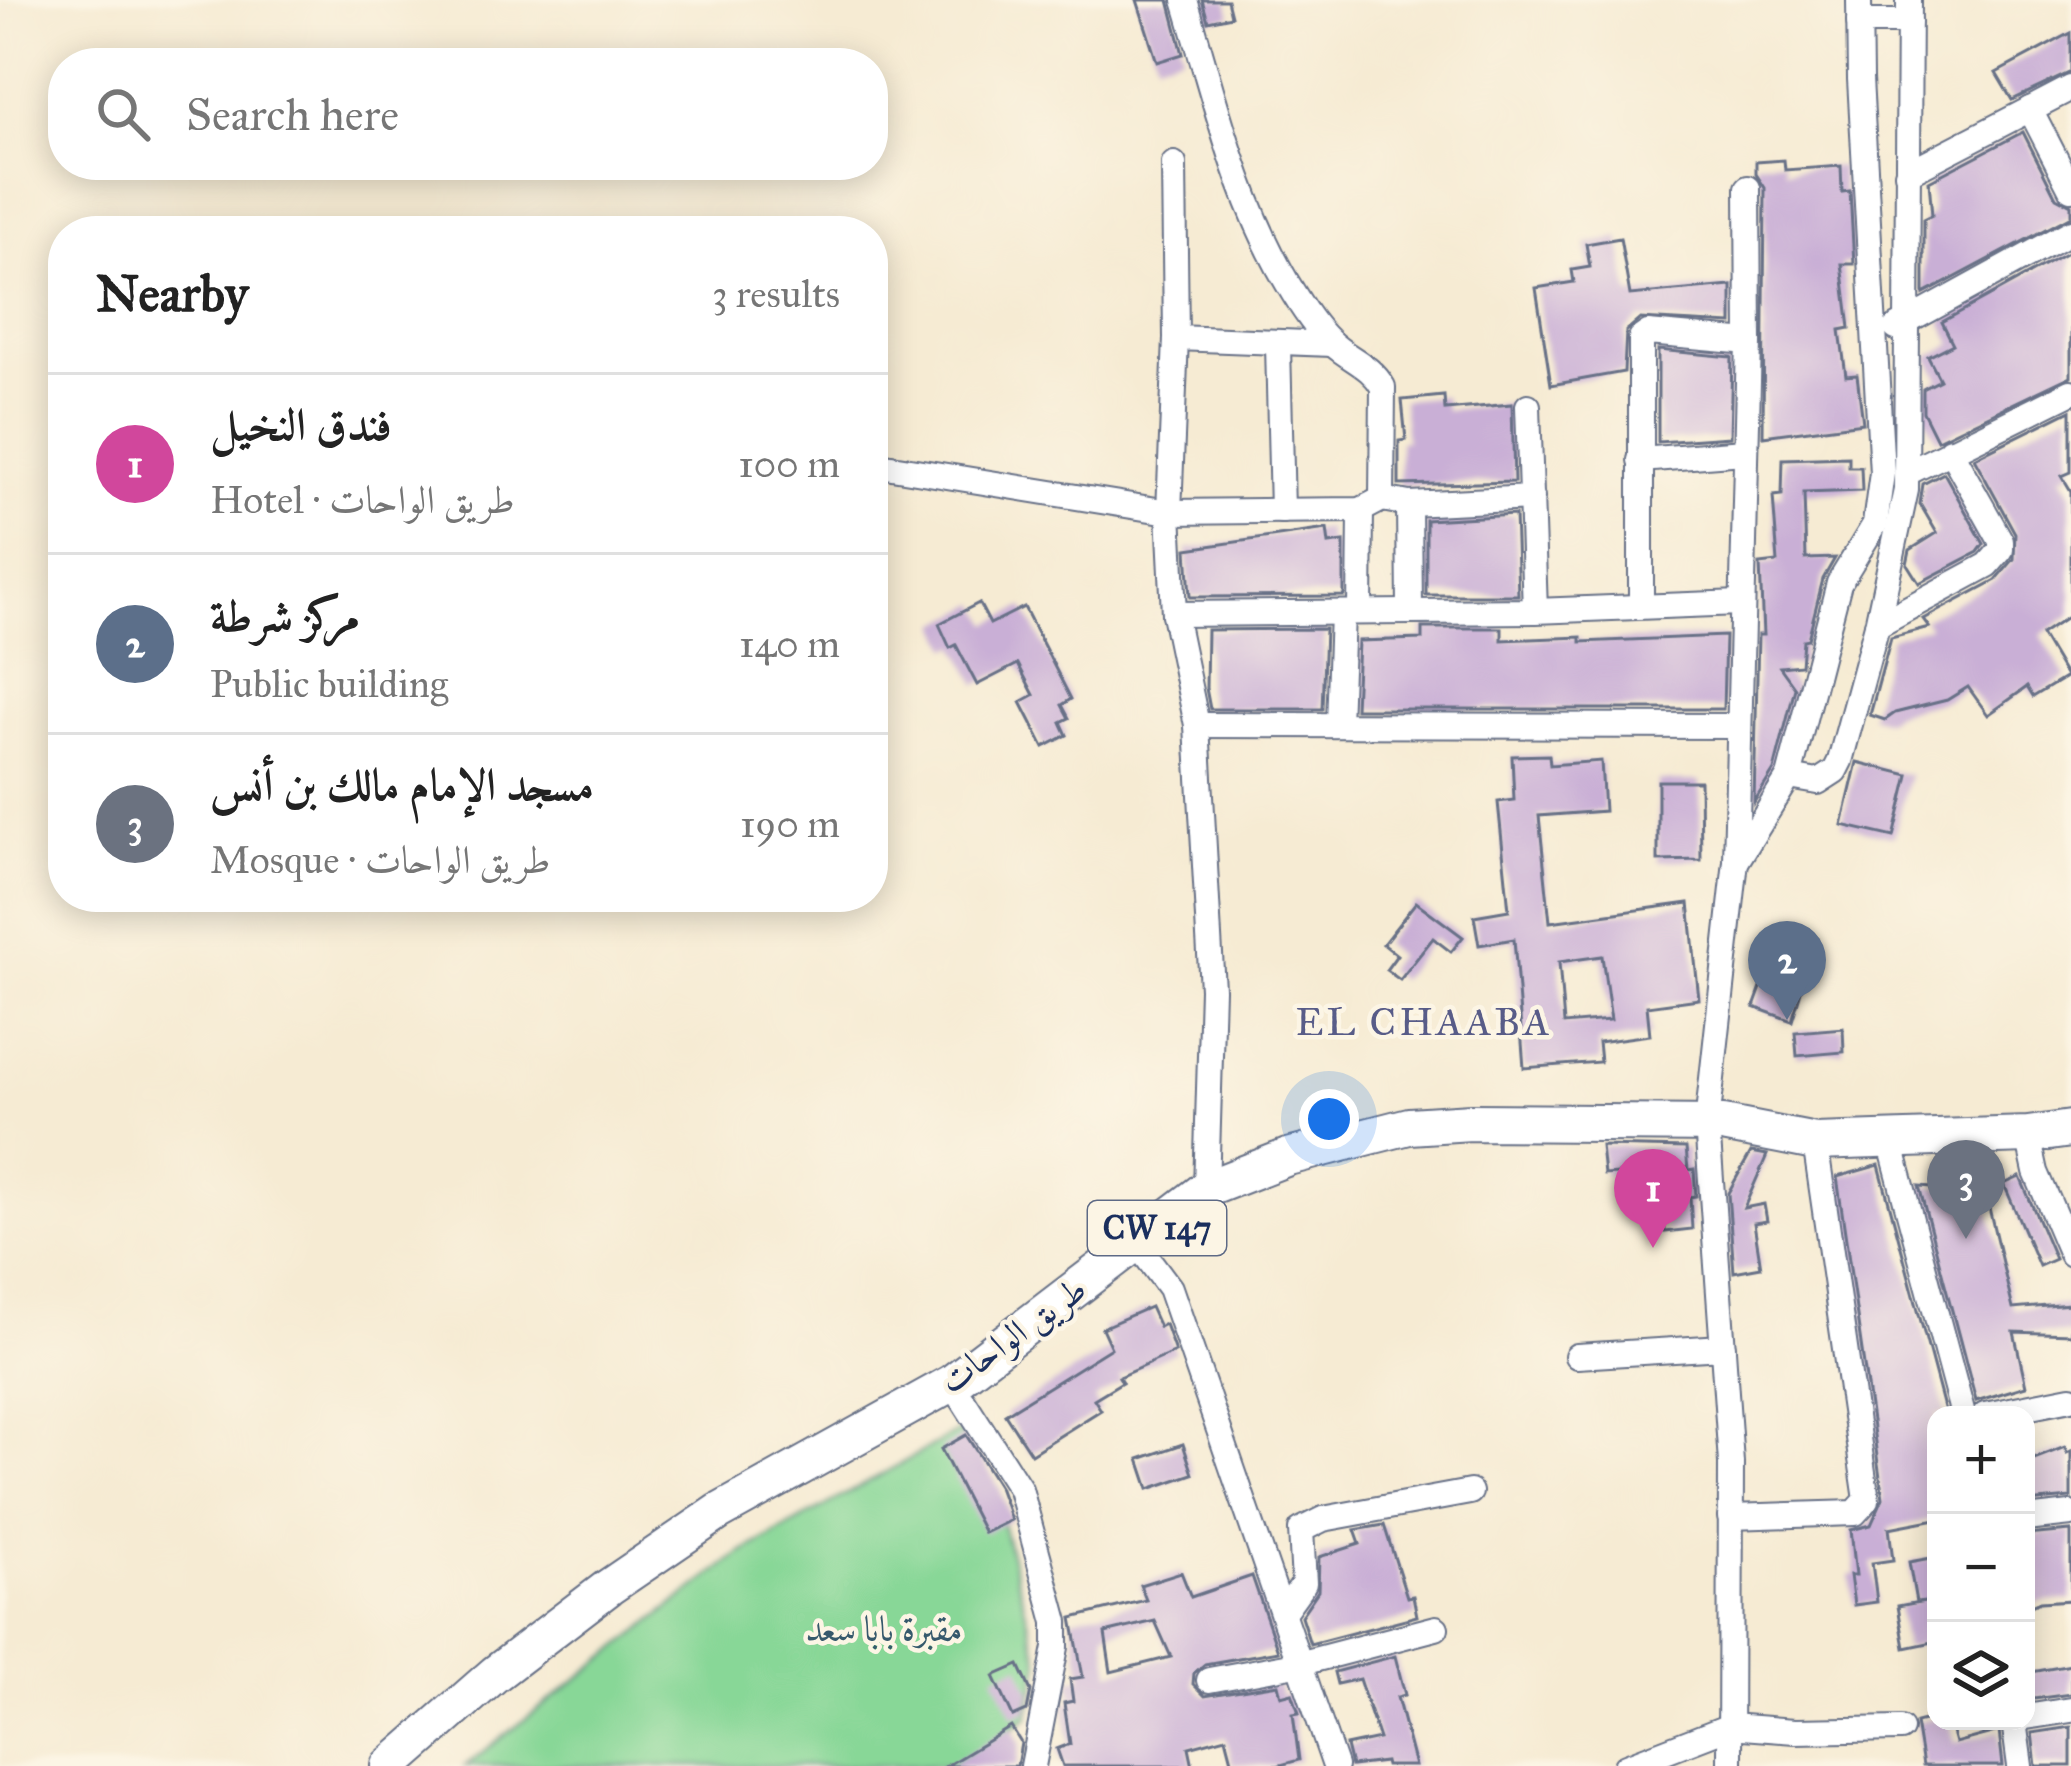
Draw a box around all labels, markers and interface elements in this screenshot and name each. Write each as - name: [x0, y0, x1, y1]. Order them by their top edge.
- search box: [48, 48, 888, 180]
- icon: search: [90, 81, 156, 147]
- text: Search here: [186, 87, 399, 142]
- text: Nearby: [96, 263, 248, 325]
- text: 3 results: [712, 270, 840, 318]
- text: فندق النخيل: [210, 397, 392, 452]
- text: 1: [127, 440, 143, 488]
- text: 100 m: [738, 440, 840, 488]
- text: Hotel · طريق الواحات: [210, 476, 515, 524]
- text: مركز شرطة: [210, 588, 360, 643]
- text: 2: [125, 620, 145, 668]
- text: 140 m: [739, 620, 840, 668]
- text: Public building: [210, 660, 448, 708]
- text: مسجد الإمام مالك بن أنس: [210, 757, 594, 812]
- text: 3: [127, 800, 143, 848]
- text: 190 m: [740, 800, 840, 848]
- text: Mosque · طريق الواحات: [210, 836, 551, 884]
- pin: 2: [1748, 921, 1826, 1020]
- district label: EL CHAABA: [1295, 998, 1553, 1046]
- your location: [1299, 1089, 1359, 1149]
- pin: 3: [1927, 1140, 2005, 1239]
- pin: 1: [1614, 1149, 1692, 1248]
- road number: CW 147: [1088, 1201, 1226, 1255]
- street label: طريق الواحات: [931, 1267, 1096, 1404]
- map controls: [1927, 1406, 2035, 1730]
- button: +: [1927, 1406, 2035, 1514]
- button: −: [1927, 1514, 2035, 1622]
- park label: مقبرة بابا سعد: [806, 1607, 962, 1651]
- button: layers: [1927, 1622, 2035, 1730]

